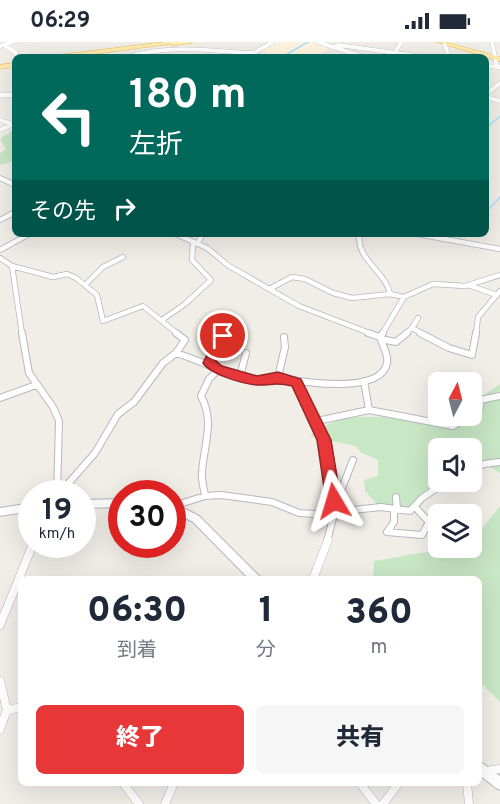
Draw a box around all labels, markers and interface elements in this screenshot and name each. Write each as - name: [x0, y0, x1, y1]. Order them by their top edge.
- text: 06:29: [30, 8, 90, 35]
- text: 180 m: [129, 70, 246, 123]
- icon: left: [30, 78, 108, 156]
- text: 左折: [129, 129, 183, 163]
- icon: right: [108, 192, 141, 225]
- text: その先: [30, 199, 96, 226]
- pin: [197, 310, 248, 361]
- icon: arrive: [206, 319, 239, 352]
- north arrow: [428, 372, 482, 426]
- map controls: [428, 372, 482, 558]
- button: sound: [428, 438, 482, 492]
- position arrow: [302, 469, 366, 533]
- speed limit sign: 30: [108, 480, 186, 558]
- text: 19: [42, 493, 72, 530]
- button: layers: [428, 504, 482, 558]
- text: km/h: [39, 525, 75, 544]
- text: 06:30: [87, 589, 187, 635]
- text: 1: [259, 589, 273, 635]
- text: 360: [345, 591, 413, 637]
- text: m: [371, 635, 388, 661]
- text: 到着: [117, 638, 157, 664]
- text: 分: [256, 638, 276, 664]
- button: 終了: [36, 705, 244, 774]
- button: 共有: [256, 705, 464, 774]

